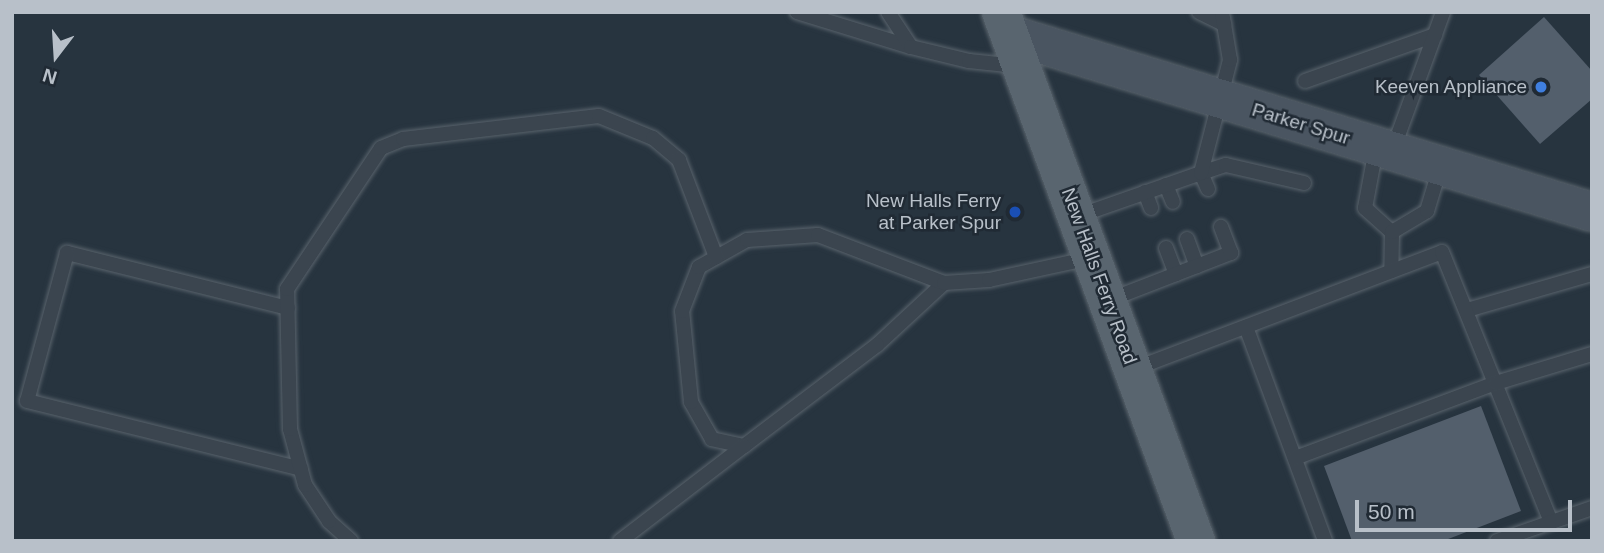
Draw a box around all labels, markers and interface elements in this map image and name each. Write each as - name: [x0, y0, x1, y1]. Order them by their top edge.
- north arrow: [21, 21, 91, 91]
- text: N: [40, 65, 59, 89]
- place label: Keeven Appliance: [1374, 76, 1527, 98]
- marker: Keeven Appliance: [1533, 79, 1549, 95]
- street label: Parker Spur: [1249, 98, 1353, 150]
- street label: New Halls Ferry Road: [1057, 185, 1141, 367]
- place label: New Halls Ferry at Parker Spur: [866, 190, 1001, 234]
- marker: New Halls Ferry at Parker Spur: [1007, 204, 1023, 220]
- scale bar: [1359, 486, 1576, 530]
- text: 50 m: [1368, 500, 1415, 523]

